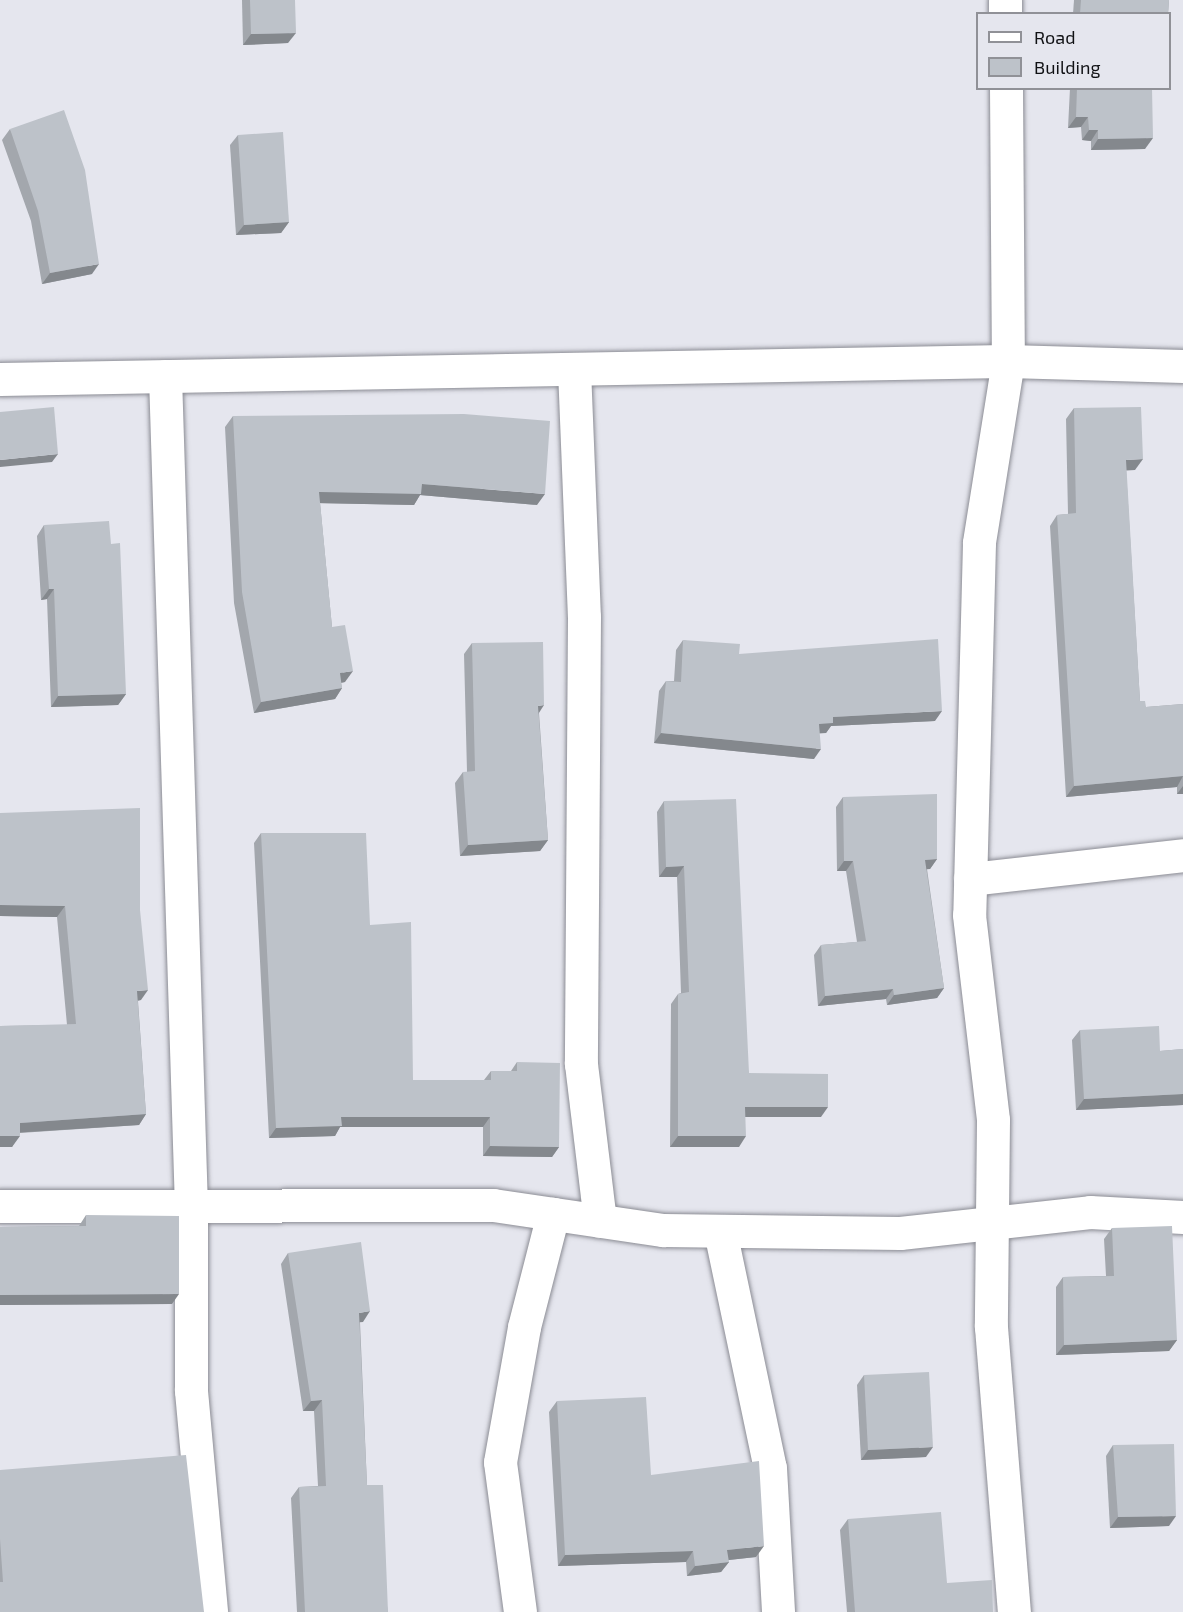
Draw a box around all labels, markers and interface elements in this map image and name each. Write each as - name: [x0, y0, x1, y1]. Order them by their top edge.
- legend: [976, 12, 1171, 90]
- text: Road: [1034, 26, 1075, 48]
- text: Building: [1034, 56, 1101, 78]

